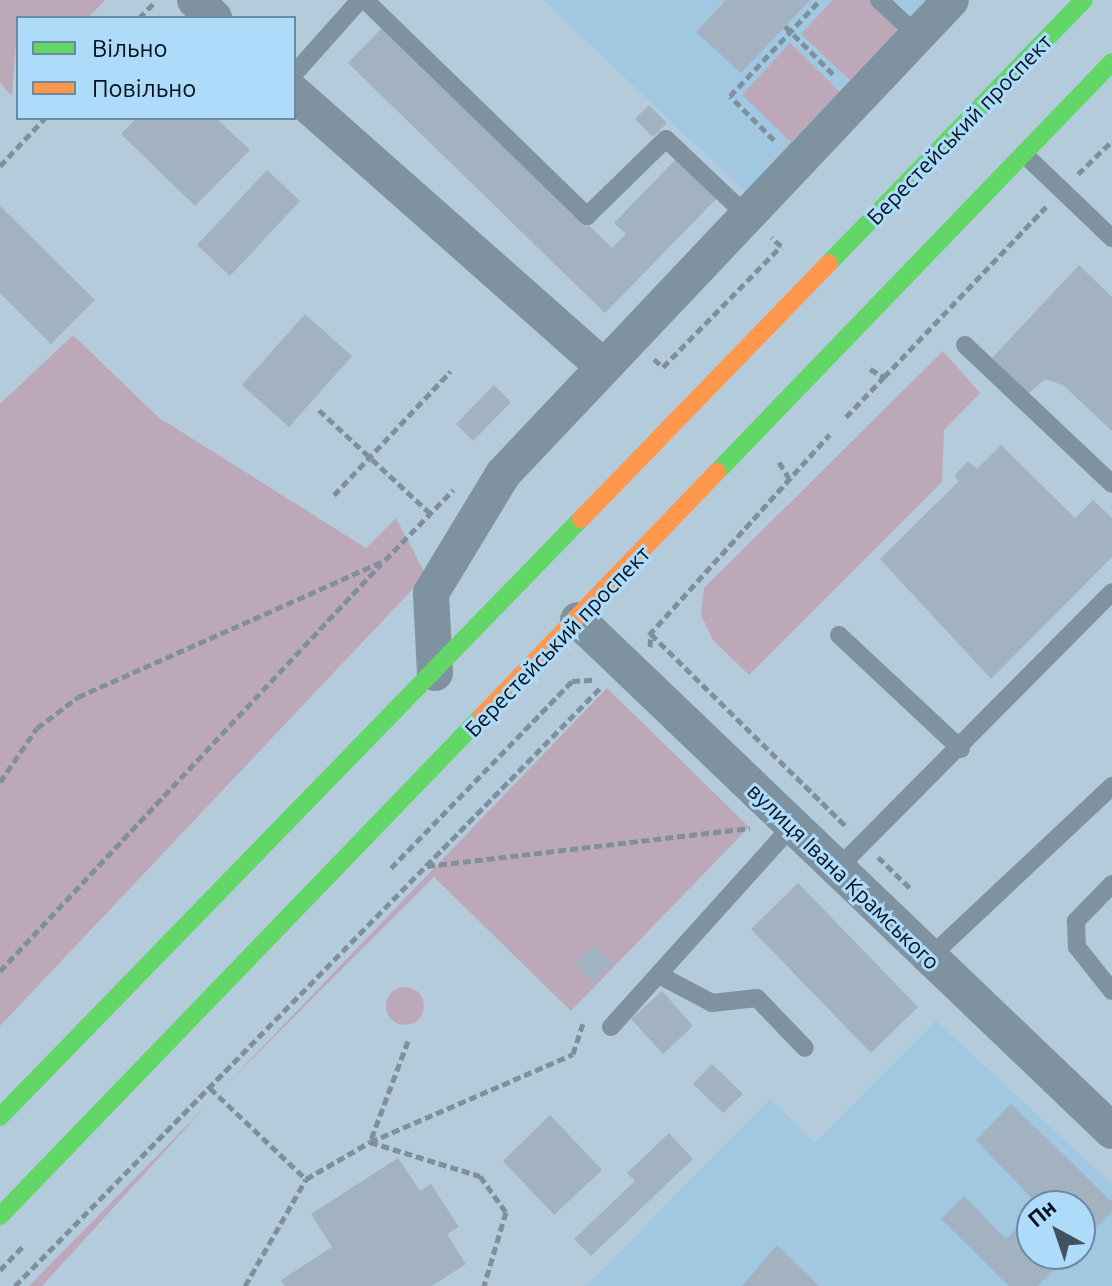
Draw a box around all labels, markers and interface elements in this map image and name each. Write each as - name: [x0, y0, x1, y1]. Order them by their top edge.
- legend: [16, 16, 296, 120]
- street label: Берестейський проспект: [861, 28, 1057, 230]
- text: Вільно: [92, 35, 168, 62]
- text: Повільно: [92, 75, 196, 102]
- street label: Берестейський проспект: [459, 540, 655, 742]
- street label: вулиця Івана Крамського: [742, 777, 946, 975]
- north arrow: [1016, 1190, 1096, 1270]
- text: Пн: [1022, 1194, 1061, 1232]

